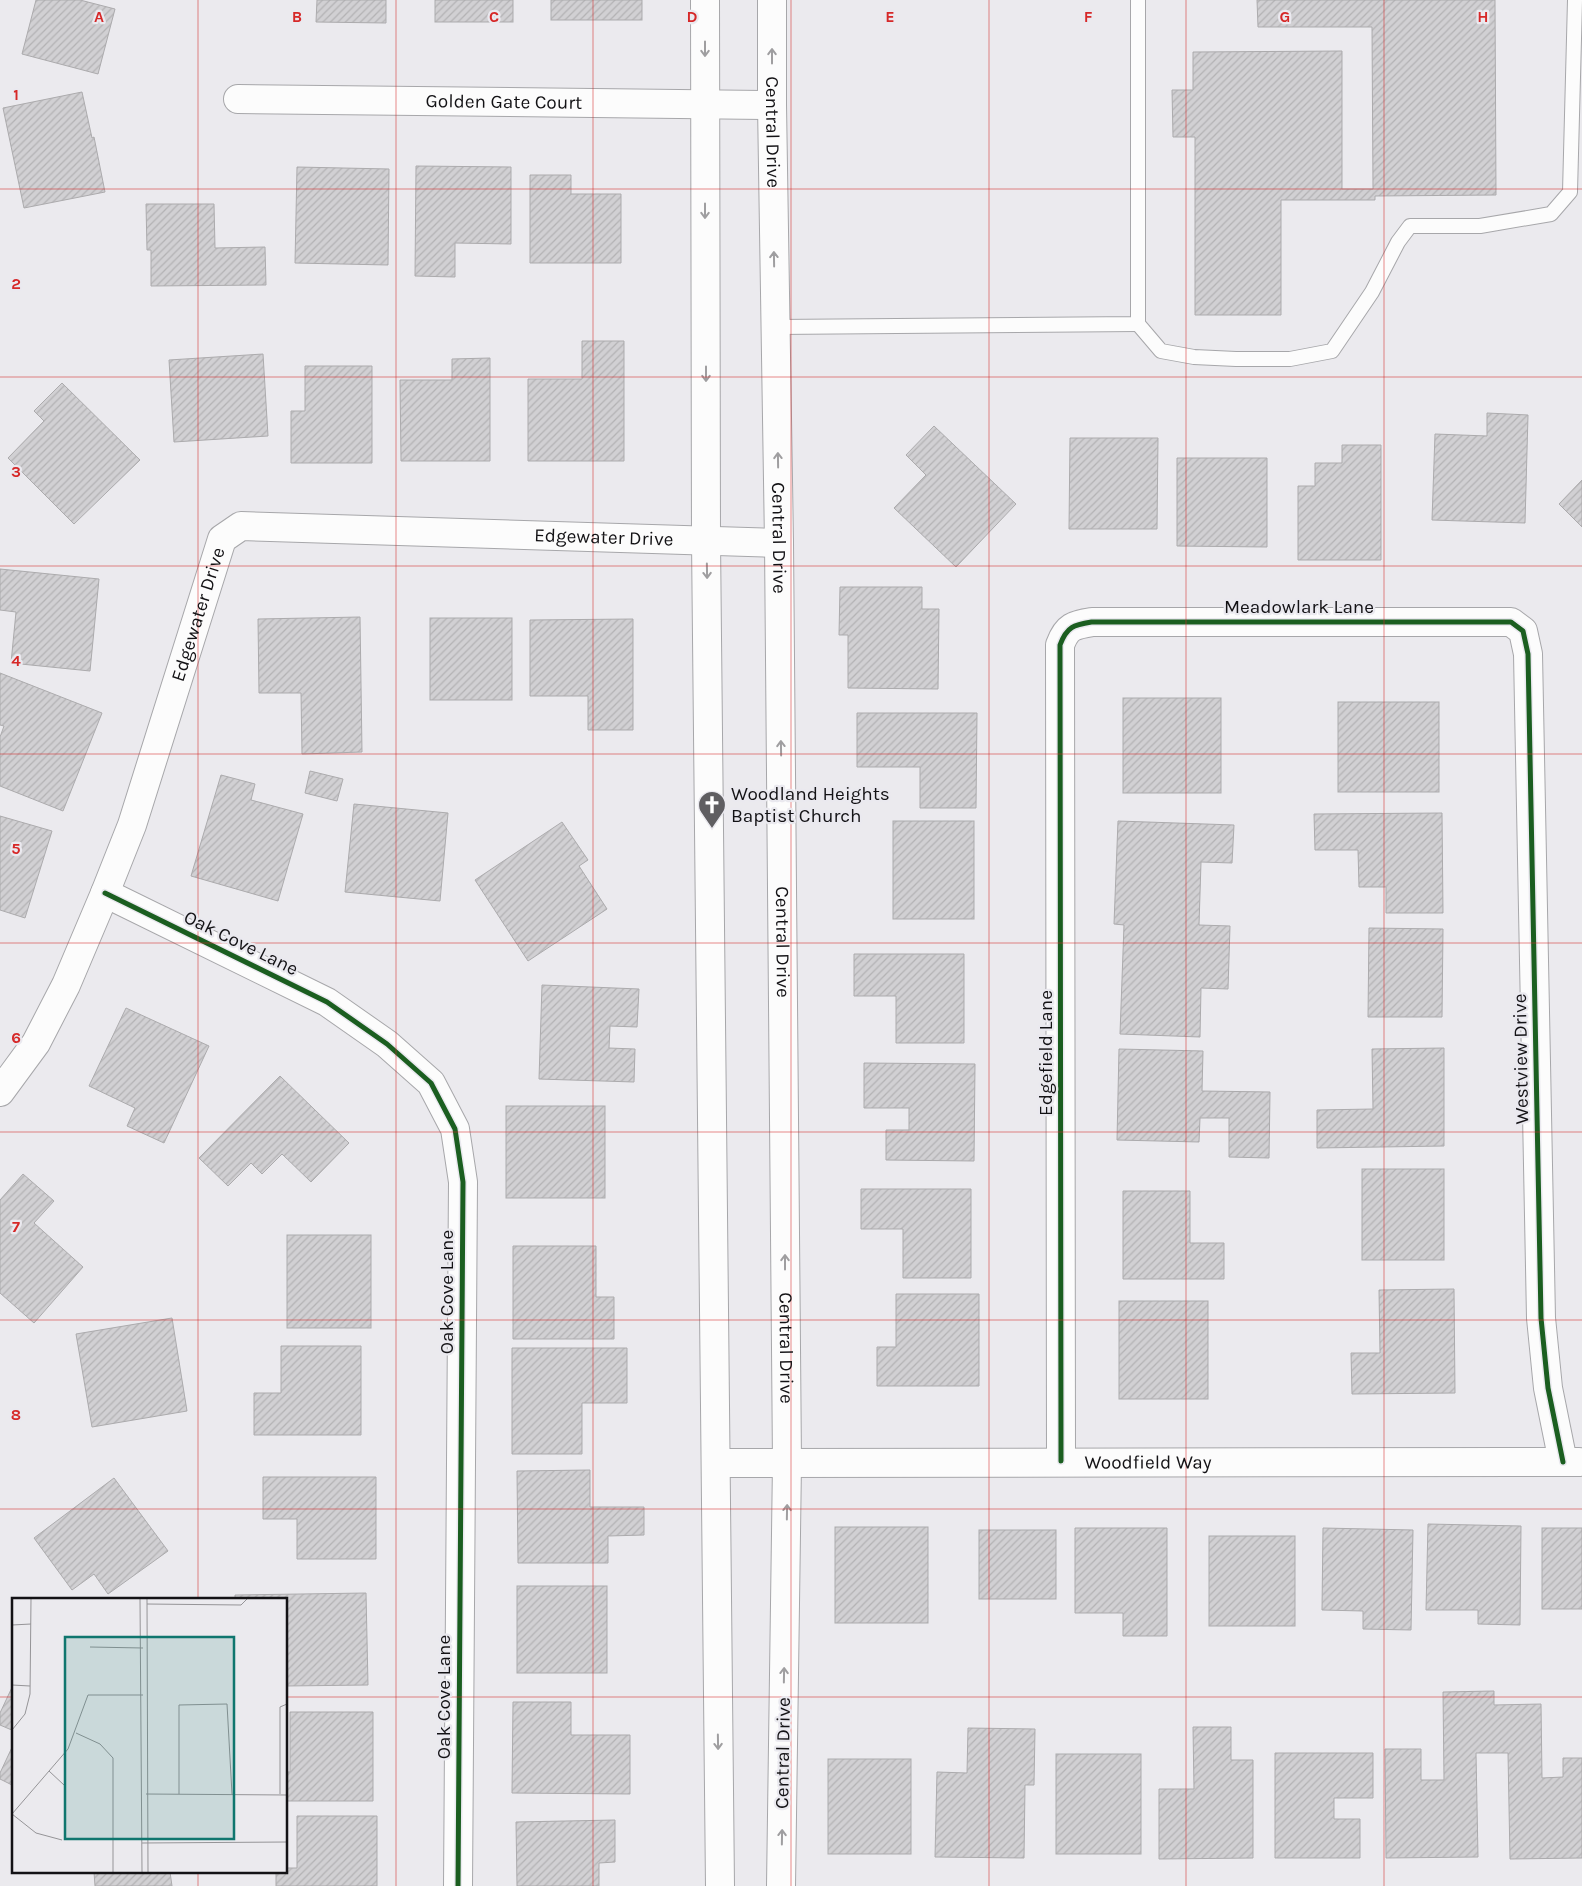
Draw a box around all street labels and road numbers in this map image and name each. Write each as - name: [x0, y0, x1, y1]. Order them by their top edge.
- street label: Central Drive: [761, 76, 784, 188]
- street label: Golden Gate Court: [425, 90, 582, 114]
- street label: Central Drive: [767, 482, 790, 594]
- street label: Edgewater Drive: [534, 524, 674, 551]
- street label: Edgewater Drive: [167, 545, 230, 684]
- street label: Meadowlark Lane: [1224, 596, 1374, 618]
- street label: Central Drive: [771, 886, 794, 998]
- street label: Oak Cove Lane: [180, 906, 302, 980]
- street label: Edgefield Lane: [1035, 990, 1057, 1116]
- street label: Westview Drive: [1509, 993, 1533, 1125]
- street label: Oak Cove Lane: [436, 1230, 458, 1354]
- street label: Central Drive: [775, 1292, 797, 1404]
- street label: Woodfield Way: [1084, 1451, 1212, 1474]
- street label: Oak Cove Lane: [433, 1635, 455, 1759]
- street label: Central Drive: [771, 1697, 795, 1809]

